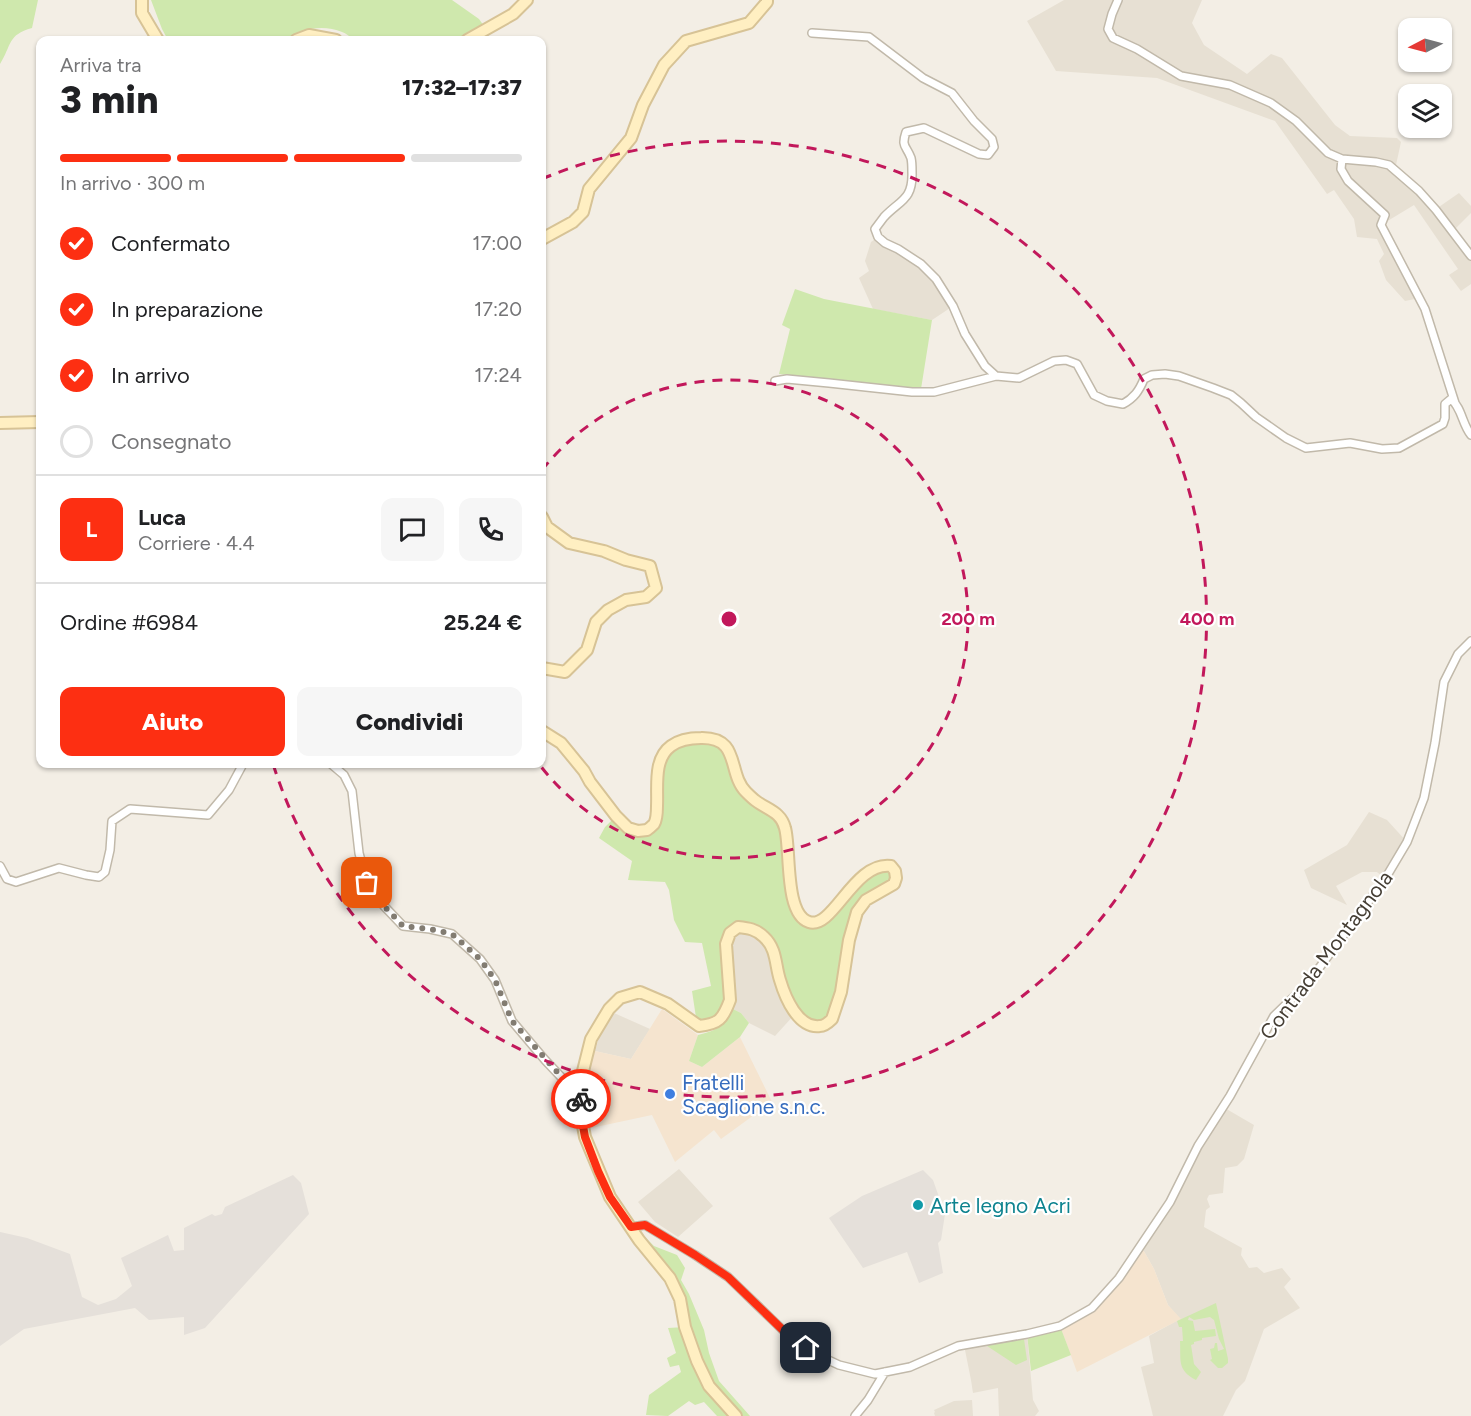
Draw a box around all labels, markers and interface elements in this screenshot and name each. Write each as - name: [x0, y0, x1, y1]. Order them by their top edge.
- north arrow: [1398, 18, 1452, 72]
- map controls: [1398, 18, 1452, 138]
- text: Arriva tra: [60, 53, 142, 77]
- text: 17:32–17:37: [402, 74, 522, 101]
- text: 3 min: [60, 76, 158, 123]
- button: layers: [1398, 84, 1452, 138]
- text: In arrivo · 300 m: [60, 171, 205, 195]
- icon: check: [60, 227, 93, 260]
- text: Confermato: [111, 230, 230, 257]
- text: 17:00: [472, 231, 522, 255]
- icon: check: [60, 293, 93, 326]
- text: In preparazione: [111, 296, 263, 323]
- text: 17:20: [474, 297, 522, 321]
- icon: check: [60, 359, 93, 392]
- text: In arrivo: [111, 362, 190, 389]
- text: 17:24: [474, 363, 522, 387]
- text: Consegnato: [111, 428, 232, 455]
- button: chat: [381, 498, 444, 561]
- button: phone: [459, 498, 522, 561]
- text: Luca: [138, 504, 186, 531]
- text: L: [86, 516, 97, 543]
- text: Corriere · 4.4: [138, 531, 255, 555]
- text: 200 m: [941, 608, 995, 630]
- text: 400 m: [1180, 608, 1234, 630]
- text: Ordine #6984: [60, 609, 198, 636]
- text: 25.24 €: [444, 609, 522, 636]
- centre of rings: [719, 609, 739, 629]
- button: Aiuto: [60, 687, 285, 756]
- button: Condividi: [297, 687, 522, 756]
- pin: [341, 857, 392, 908]
- icon: bag: [350, 866, 383, 899]
- street label: Contrada Montagnola: [1254, 866, 1398, 1044]
- courier: [551, 1069, 611, 1129]
- place label: Fratelli Scaglione s.n.c.: [682, 1070, 825, 1119]
- icon: bike: [565, 1083, 598, 1116]
- marker: Fratelli Scaglione s.n.c.: [663, 1087, 677, 1101]
- place label: Arte legno Acri: [930, 1193, 1071, 1218]
- marker: Arte legno Acri: [911, 1198, 925, 1212]
- pin: [780, 1322, 831, 1373]
- icon: home: [789, 1331, 822, 1364]

